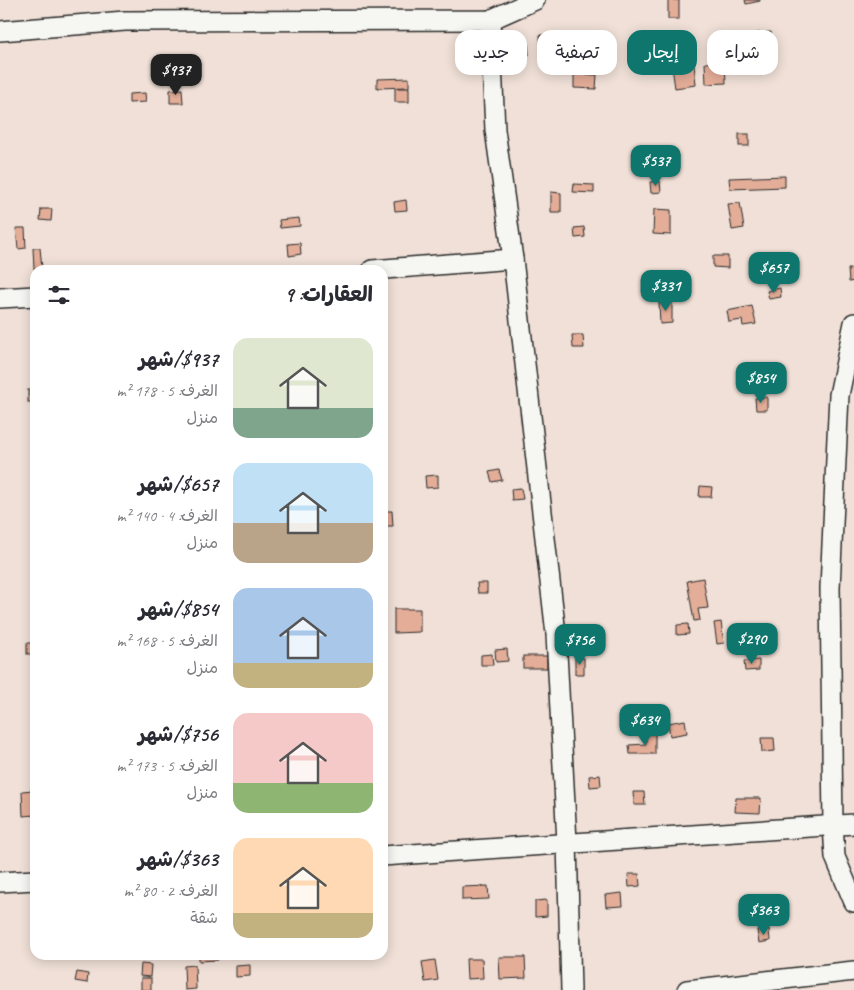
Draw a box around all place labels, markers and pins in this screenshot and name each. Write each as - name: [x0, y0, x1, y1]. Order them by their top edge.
- pin: $937: [146, 54, 206, 96]
- pin: $537: [626, 144, 686, 187]
- pin: $657: [744, 252, 804, 294]
- pin: $331: [636, 270, 696, 312]
- pin: $854: [731, 362, 791, 404]
- pin: $290: [722, 622, 782, 665]
- pin: $756: [550, 624, 610, 666]
- pin: $634: [615, 704, 675, 746]
- pin: $363: [734, 894, 794, 936]

